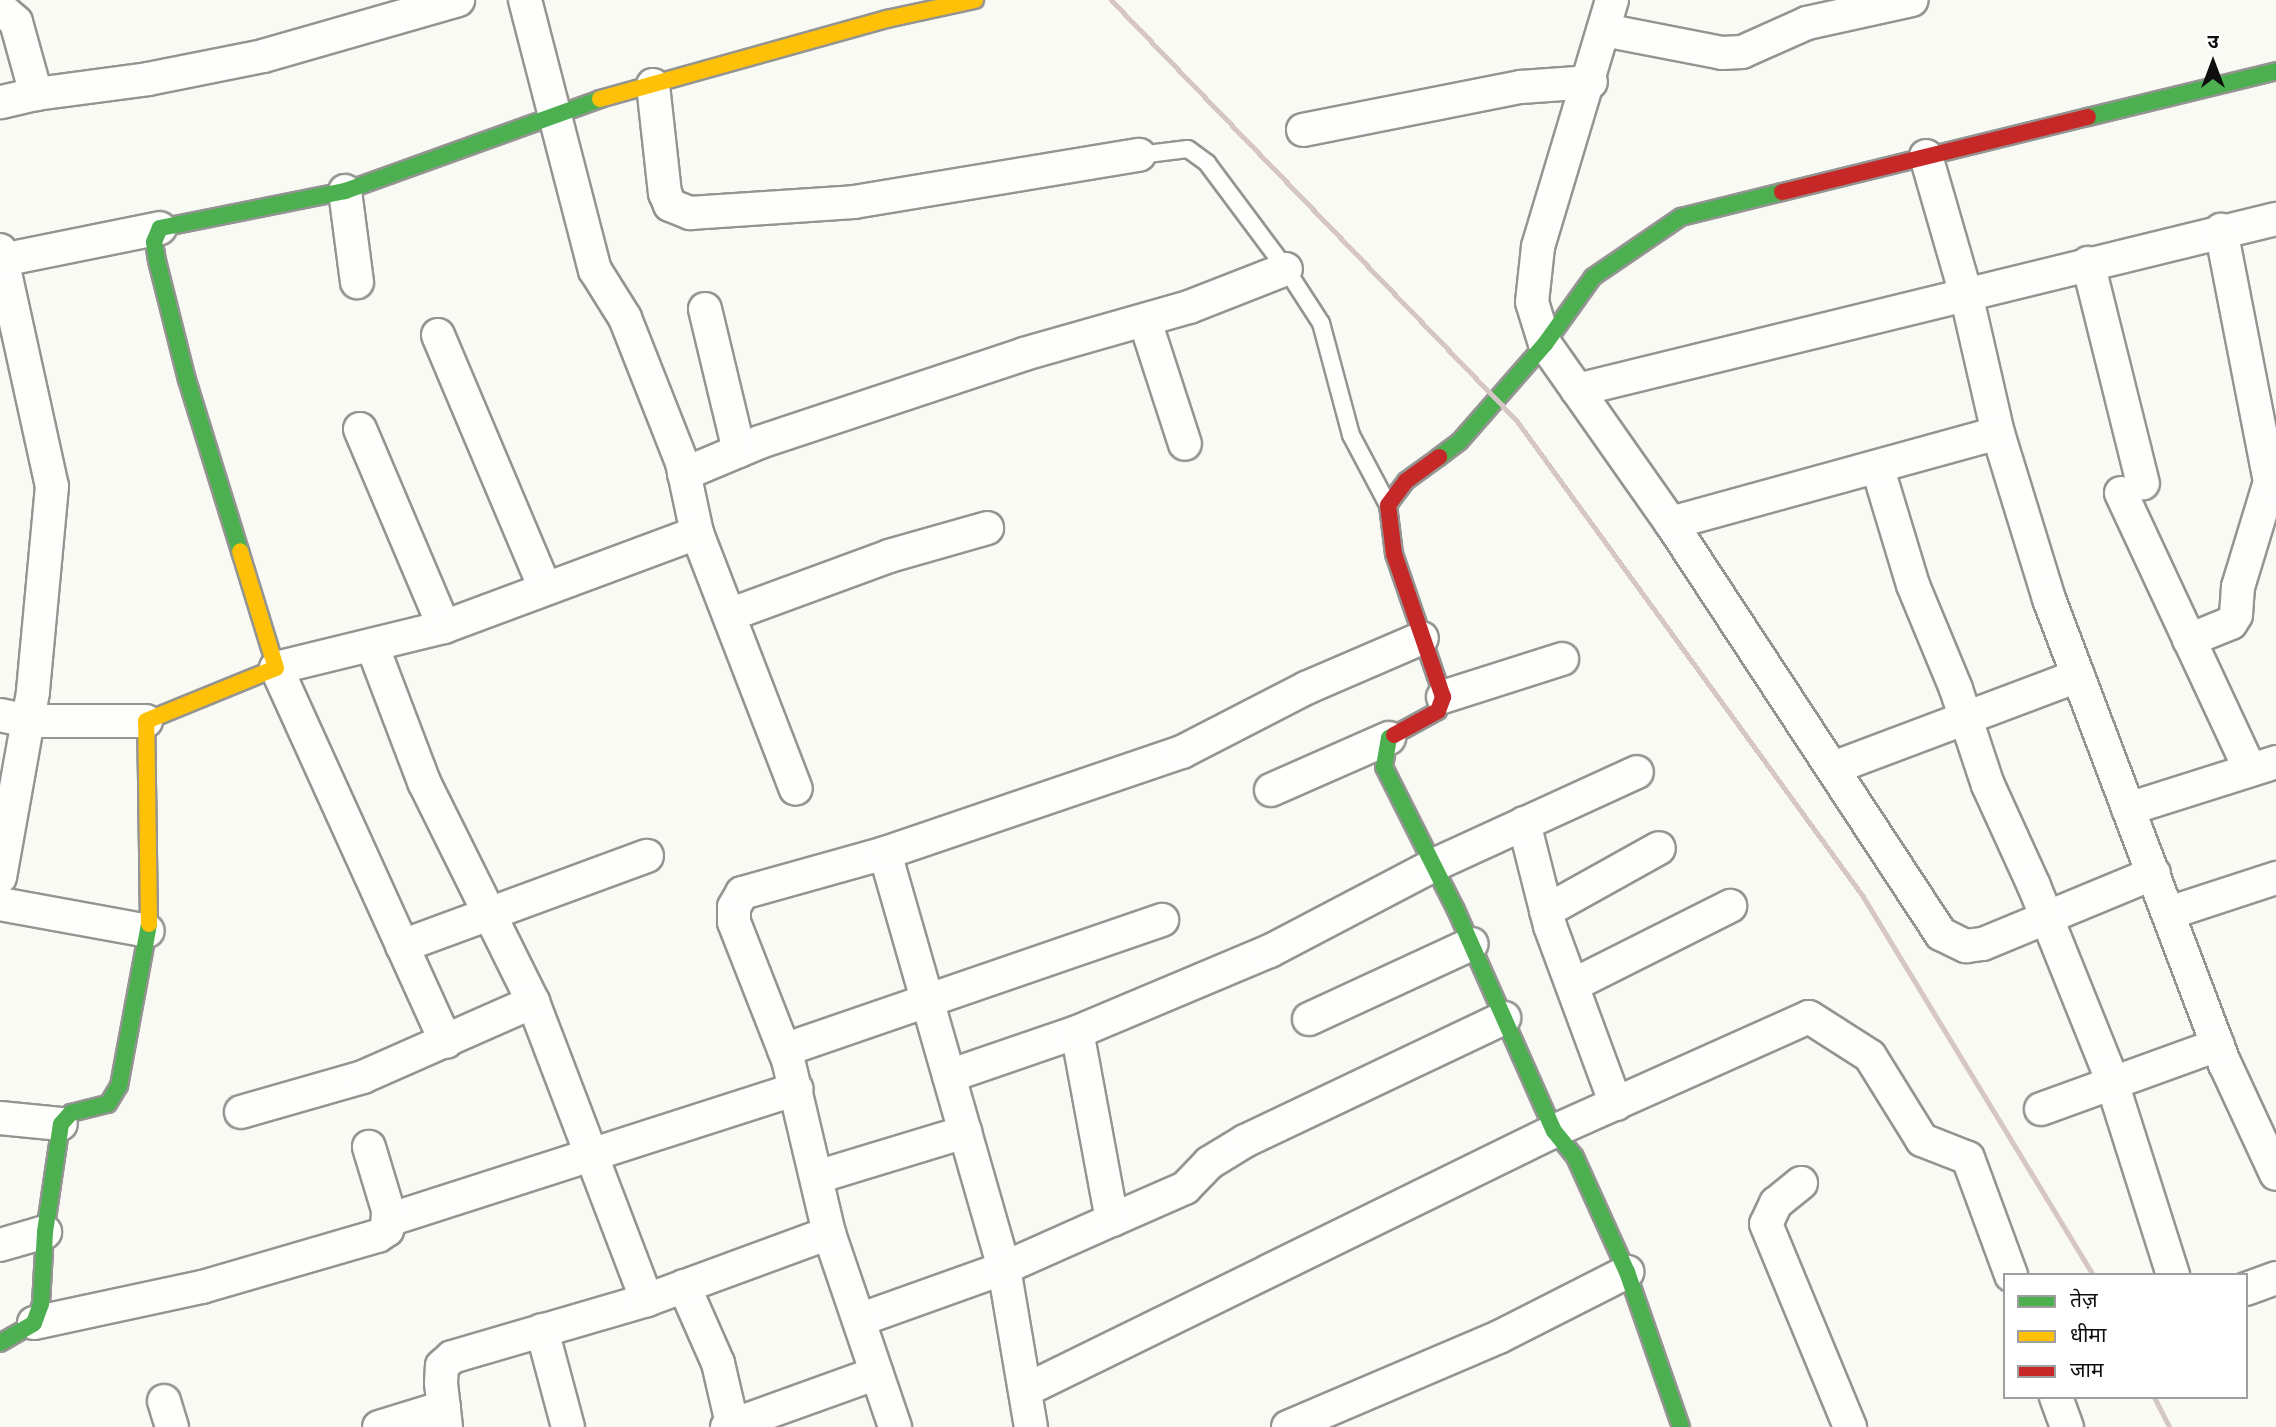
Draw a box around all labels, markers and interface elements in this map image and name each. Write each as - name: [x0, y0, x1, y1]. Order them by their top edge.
- north arrow: [2178, 28, 2248, 98]
- text: उ: [2207, 30, 2219, 53]
- legend: [2003, 1273, 2248, 1399]
- text: तेज़: [2070, 1287, 2098, 1313]
- text: धीमा: [2070, 1322, 2106, 1348]
- text: जाम: [2070, 1357, 2104, 1383]

